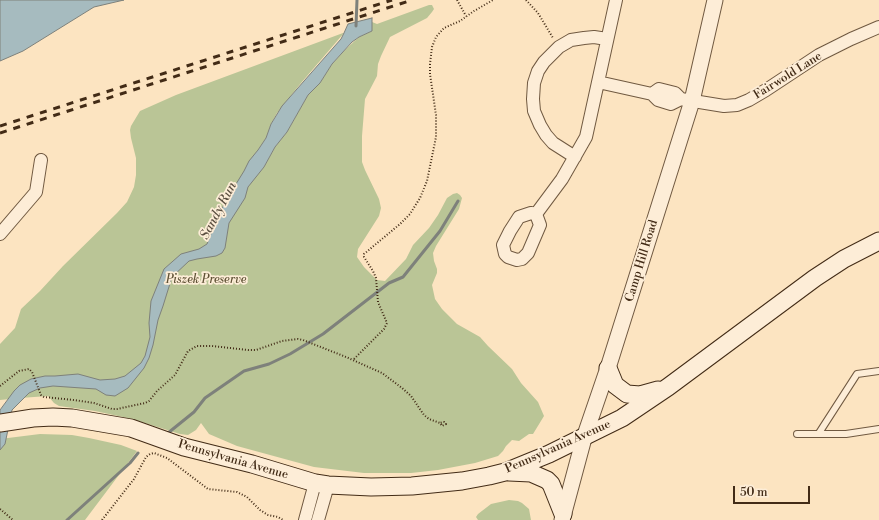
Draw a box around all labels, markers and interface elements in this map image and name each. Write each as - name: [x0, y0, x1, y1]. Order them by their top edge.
- street label: Fairwold Lane: [751, 49, 825, 103]
- water label: Sandy Run: [197, 180, 241, 242]
- street label: Camp Hill Road: [623, 218, 661, 304]
- park label: Piszek Preserve: [166, 273, 246, 287]
- street label: Pennsylvania Avenue: [503, 417, 613, 477]
- street label: Pennsylvania Avenue: [176, 437, 290, 483]
- scale bar: [735, 478, 812, 504]
- text: 50 m: [740, 485, 768, 500]

